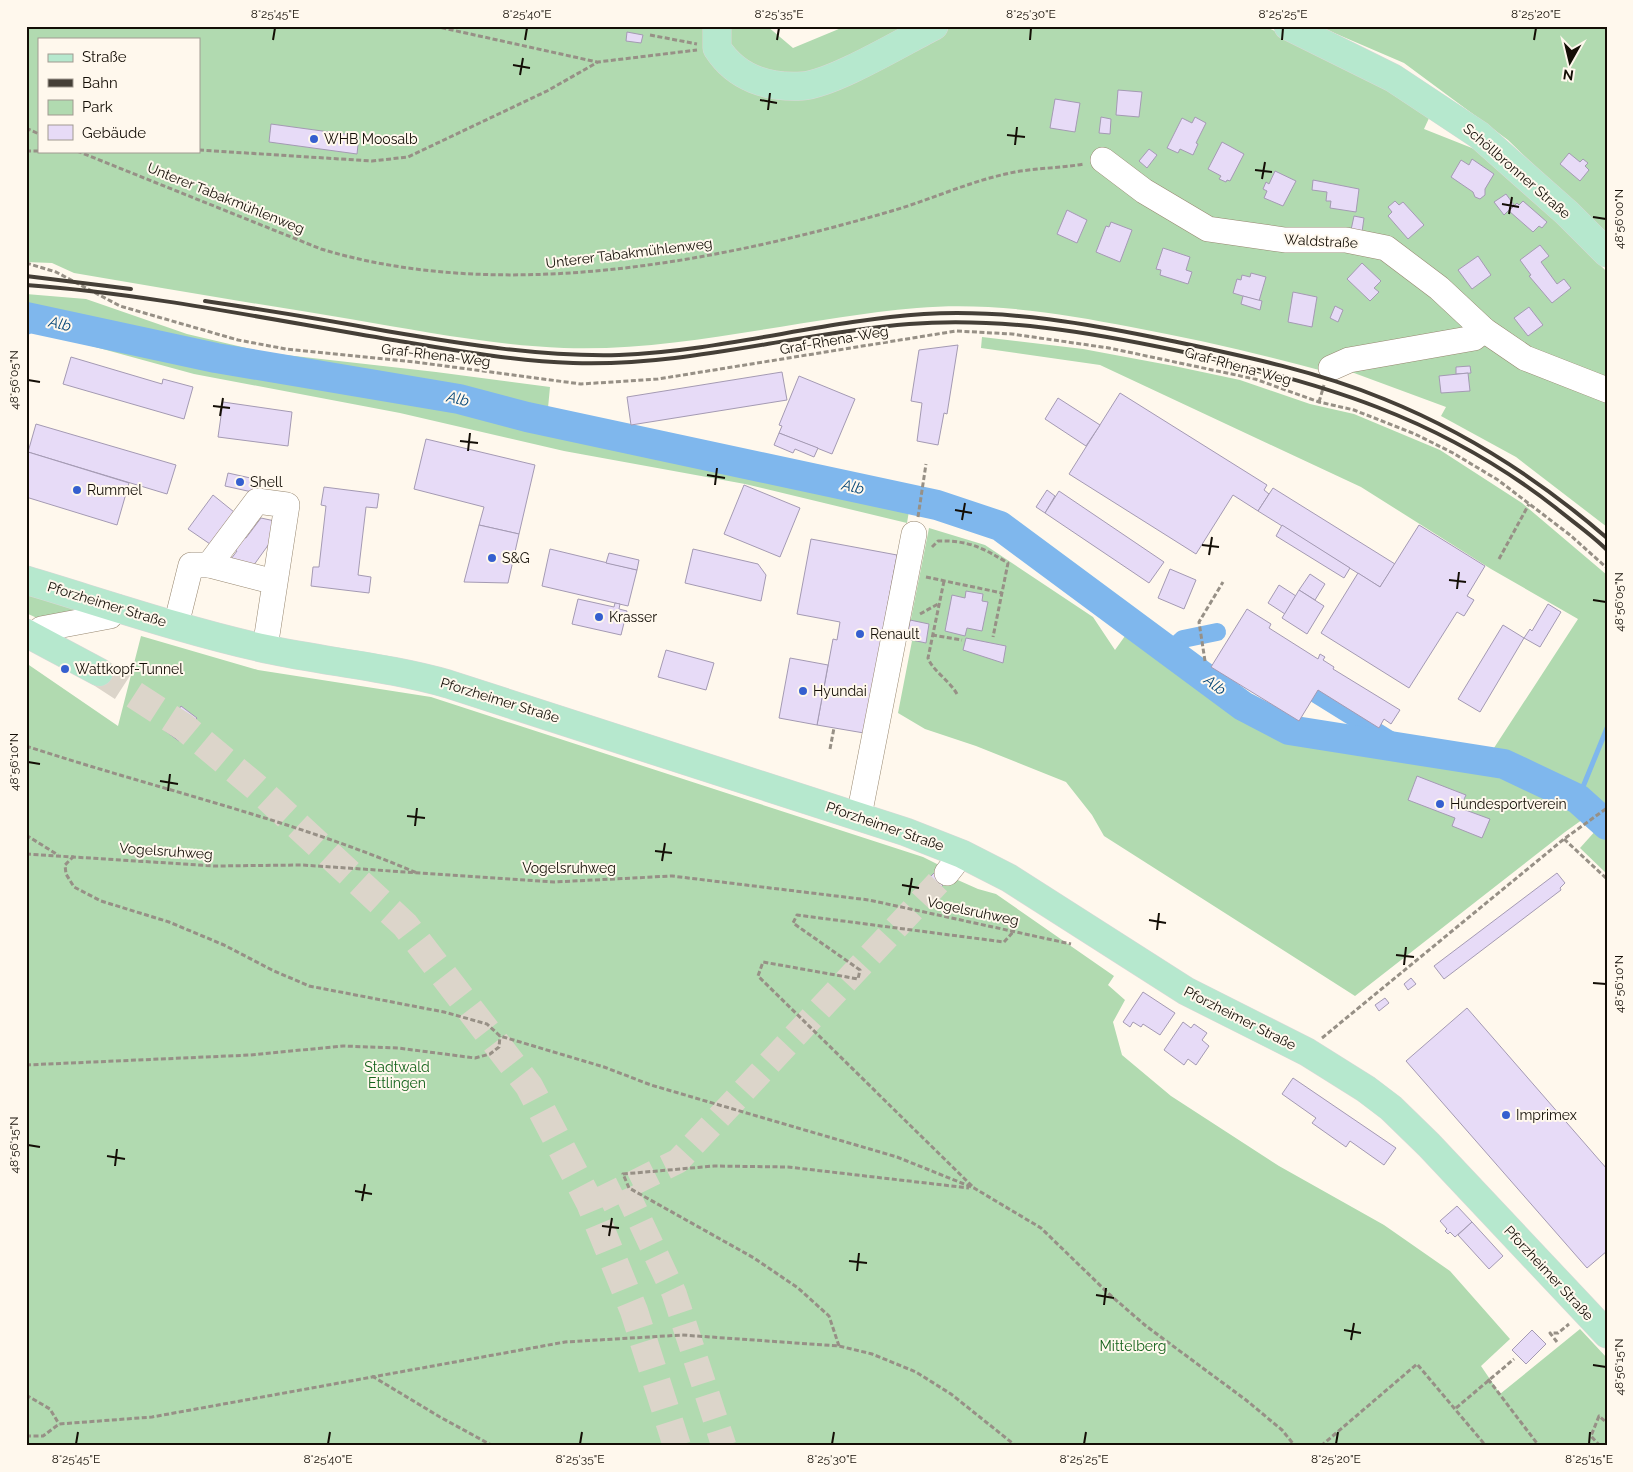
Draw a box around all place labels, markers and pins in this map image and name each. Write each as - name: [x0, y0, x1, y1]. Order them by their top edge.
- place label: WHB Moosalb: [324, 131, 418, 147]
- marker: WHB Moosalb: [308, 133, 320, 145]
- place label: Shell: [250, 474, 283, 490]
- marker: Shell: [234, 476, 246, 488]
- place label: Rummel: [87, 482, 142, 498]
- marker: Rummel: [71, 484, 83, 496]
- place label: S&G: [502, 550, 530, 566]
- marker: S&G: [486, 552, 498, 564]
- place label: Krasser: [609, 609, 657, 625]
- marker: Krasser: [593, 611, 605, 623]
- place label: Renault: [870, 626, 920, 642]
- marker: Renault: [854, 628, 866, 640]
- place label: Wattkopf-Tunnel: [75, 661, 183, 677]
- marker: Wattkopf-Tunnel: [59, 663, 71, 675]
- place label: Hyundai: [813, 683, 867, 699]
- marker: Hyundai: [797, 685, 809, 697]
- place label: Hundesportverein: [1450, 796, 1567, 812]
- marker: Hundesportverein: [1434, 798, 1446, 810]
- place label: Imprimex: [1516, 1107, 1577, 1123]
- marker: Imprimex: [1500, 1109, 1512, 1121]

